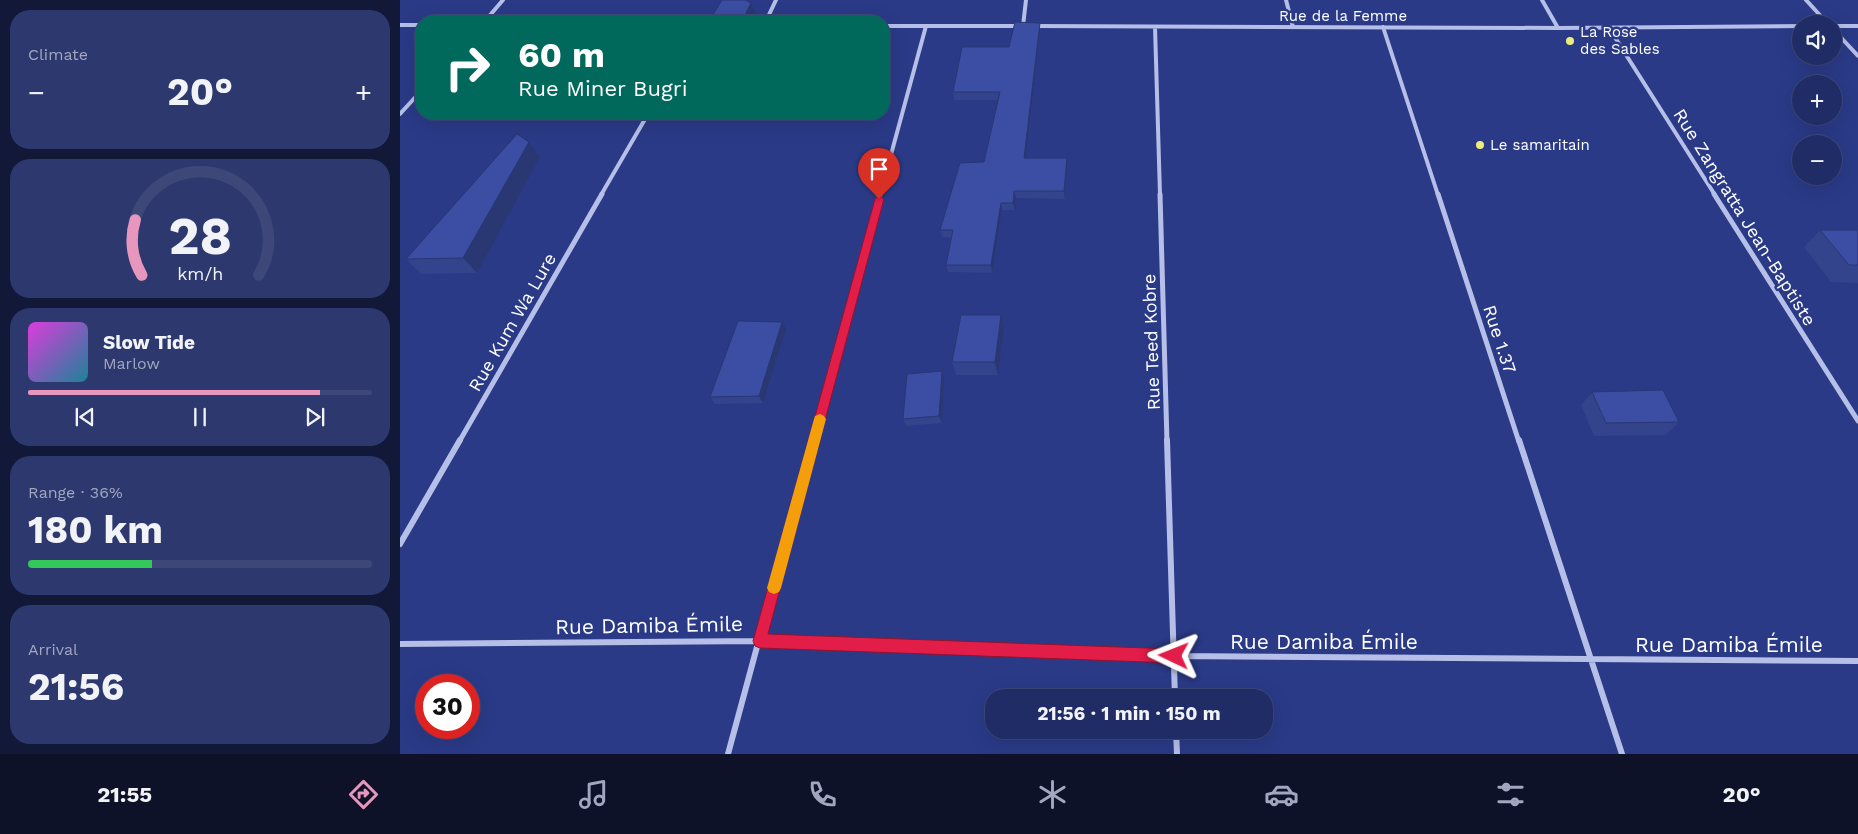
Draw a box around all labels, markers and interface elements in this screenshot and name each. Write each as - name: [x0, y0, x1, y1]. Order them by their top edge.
- street label: Rue de la Femme: [1279, 7, 1407, 25]
- map controls: [1792, 15, 1842, 185]
- button: sound: [1792, 15, 1842, 65]
- place label: La Rose des Sables: [1580, 23, 1660, 58]
- text: 60 m: [518, 34, 605, 76]
- icon: right: [435, 35, 500, 100]
- marker: La Rose des Sables: [1564, 35, 1576, 47]
- text: Climate: [28, 45, 88, 64]
- text: 20°: [167, 70, 233, 114]
- button: +: [1792, 75, 1842, 125]
- text: −: [28, 76, 45, 109]
- text: +: [355, 76, 372, 109]
- text: Rue Miner Bugri: [518, 76, 688, 101]
- street label: Rue Zangratta Jean-Baptiste: [1669, 105, 1821, 329]
- button: −: [1792, 135, 1842, 185]
- place label: Le samaritain: [1490, 136, 1590, 154]
- marker: Le samaritain: [1474, 139, 1486, 151]
- pin: [858, 148, 900, 199]
- icon: arrive: [865, 155, 893, 183]
- text: 28: [168, 206, 232, 267]
- street label: Rue Kum Wa Lure: [464, 249, 560, 395]
- text: km/h: [177, 263, 223, 284]
- street label: Rue Teed Kobre: [1138, 273, 1164, 411]
- street label: Rue 1.37: [1479, 302, 1521, 376]
- text: Slow Tide: [103, 331, 195, 354]
- text: Marlow: [103, 354, 160, 373]
- icon: previous: [71, 403, 99, 431]
- icon: pause: [186, 403, 214, 431]
- icon: next: [301, 403, 329, 431]
- text: Range · 36%: [28, 483, 123, 502]
- text: 180 km: [28, 508, 163, 552]
- street label: Rue Damiba Émile: [555, 611, 743, 639]
- position arrow: [1147, 629, 1199, 681]
- street label: Rue Damiba Émile: [1230, 629, 1418, 654]
- street label: Rue Damiba Émile: [1635, 632, 1823, 657]
- text: Arrival: [28, 640, 78, 659]
- text: 21:56: [28, 665, 124, 709]
- speed limit sign: 30: [415, 674, 480, 739]
- text: 21:56 · 1 min · 150 m: [1037, 702, 1221, 725]
- icon: directions: [346, 777, 381, 812]
- icon: music: [576, 777, 611, 812]
- icon: phone: [805, 777, 840, 812]
- icon: climate: [1035, 777, 1070, 812]
- icon: car: [1264, 777, 1299, 812]
- icon: filters: [1493, 777, 1528, 812]
- text: 21:55: [97, 782, 152, 807]
- text: 20°: [1723, 782, 1761, 807]

